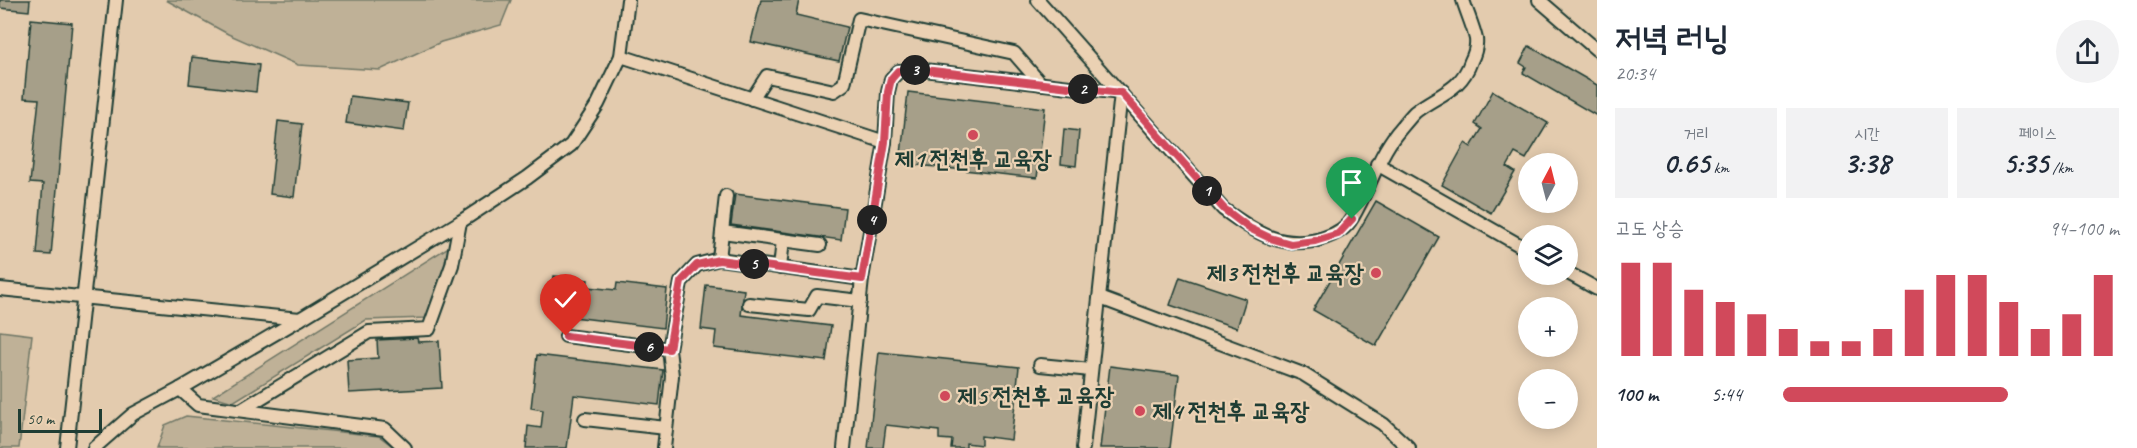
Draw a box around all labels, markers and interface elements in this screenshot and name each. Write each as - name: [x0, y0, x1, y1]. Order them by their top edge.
- text: 저녁 러닝: [1615, 17, 1729, 59]
- button: share: [2056, 20, 2119, 83]
- pin: 3: [900, 55, 930, 85]
- text: 3: [911, 60, 919, 80]
- text: 20:34: [1615, 61, 1655, 86]
- pin: 2: [1068, 74, 1098, 104]
- text: 2: [1079, 79, 1087, 99]
- text: 거리: [1683, 124, 1709, 144]
- text: 시간: [1854, 124, 1880, 144]
- text: 페이스: [2019, 124, 2057, 144]
- marker: 제1 전천후 교육장: [966, 128, 980, 142]
- place label: 제1 전천후 교육장: [894, 144, 1052, 174]
- text: 0.65: [1663, 144, 1710, 182]
- text: 3:38: [1844, 144, 1890, 182]
- text: 5:35: [2003, 144, 2048, 182]
- north arrow: [1518, 153, 1578, 213]
- map controls: [1518, 153, 1578, 429]
- pin: [1326, 157, 1377, 219]
- text: km: [1710, 158, 1729, 178]
- text: /km: [2048, 158, 2073, 178]
- icon: arrive: [1335, 166, 1368, 199]
- pin: 1: [1192, 176, 1222, 206]
- text: 1: [1203, 181, 1211, 201]
- pin: 4: [857, 205, 887, 235]
- text: 4: [868, 210, 876, 230]
- text: 고도 상승: [1615, 216, 1684, 241]
- text: 94–100 m: [2049, 216, 2119, 241]
- button: layers: [1518, 225, 1578, 285]
- pin: 5: [739, 249, 769, 279]
- text: 5: [751, 254, 757, 274]
- place label: 제3 전천후 교육장: [1206, 258, 1365, 288]
- marker: 제3 전천후 교육장: [1369, 266, 1383, 280]
- pin: [540, 274, 591, 336]
- icon: check: [549, 283, 582, 316]
- button: +: [1518, 297, 1578, 357]
- pin: 6: [634, 332, 664, 362]
- text: 6: [645, 337, 653, 357]
- button: −: [1518, 369, 1578, 429]
- place label: 제5 전천후 교육장: [957, 381, 1115, 411]
- text: 100 m: [1615, 382, 1658, 407]
- text: 5:44: [1711, 382, 1742, 407]
- marker: 제5 전천후 교육장: [938, 389, 952, 403]
- place label: 제4 전천후 교육장: [1152, 396, 1310, 426]
- marker: 제4 전천후 교육장: [1133, 404, 1147, 418]
- scale bar: [18, 406, 102, 434]
- text: 50 m: [27, 409, 54, 429]

